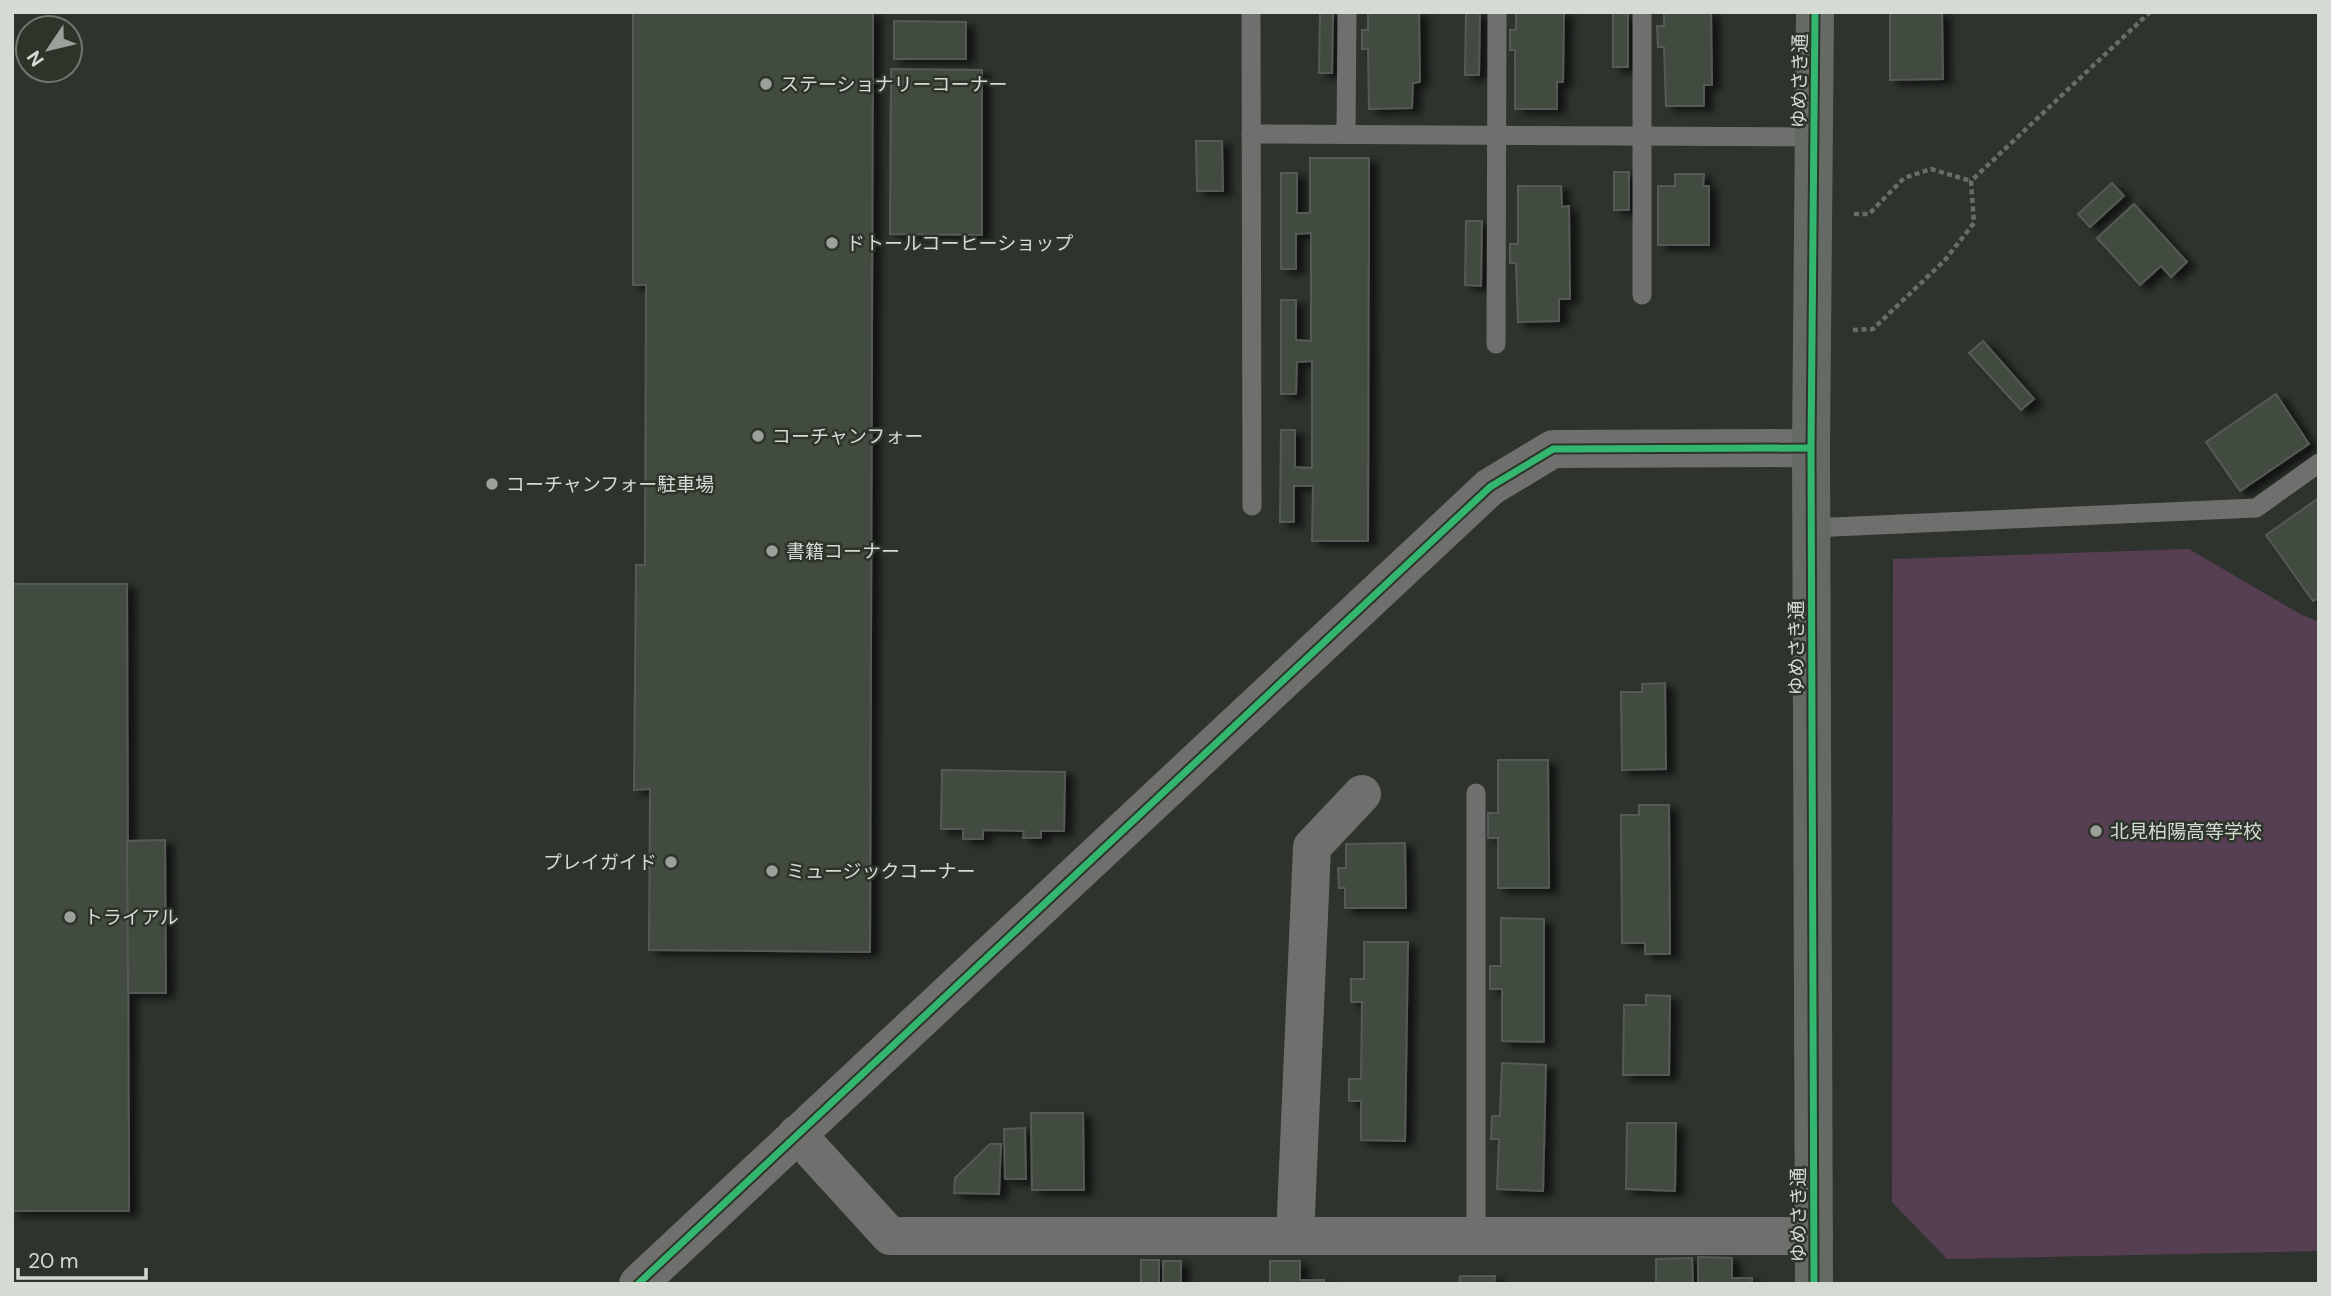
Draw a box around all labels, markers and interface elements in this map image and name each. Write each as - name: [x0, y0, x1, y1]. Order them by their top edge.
- north arrow: [14, 14, 84, 84]
- street label: ゆめさき通: [1786, 33, 1813, 129]
- text: N: [21, 46, 50, 71]
- place label: ステーショナリーコーナー: [780, 72, 1008, 97]
- marker: ステーショナリーコーナー: [758, 76, 774, 92]
- place label: ドトールコーヒーショップ: [846, 231, 1073, 256]
- marker: ドトールコーヒーショップ: [824, 235, 840, 251]
- place label: コーチャンフォー: [772, 424, 923, 449]
- marker: コーチャンフォー: [750, 428, 766, 444]
- place label: コーチャンフォー駐車場: [506, 472, 714, 497]
- marker: コーチャンフォー駐車場: [484, 476, 500, 492]
- place label: 書籍コーナー: [786, 539, 900, 564]
- marker: 書籍コーナー: [764, 543, 780, 559]
- street label: ゆめさき通: [1784, 600, 1809, 696]
- place label: 北見柏陽高等学校: [2110, 819, 2262, 844]
- marker: 北見柏陽高等学校: [2088, 823, 2104, 839]
- place label: プレイガイド: [543, 850, 657, 875]
- marker: プレイガイド: [663, 854, 679, 870]
- place label: ミュージックコーナー: [786, 859, 976, 884]
- marker: ミュージックコーナー: [764, 863, 780, 879]
- place label: トライアル: [84, 905, 179, 930]
- marker: トライアル: [62, 909, 78, 925]
- street label: ゆめさき通: [1786, 1167, 1811, 1263]
- scale bar: [18, 1236, 145, 1280]
- text: 20 m: [28, 1247, 79, 1275]

